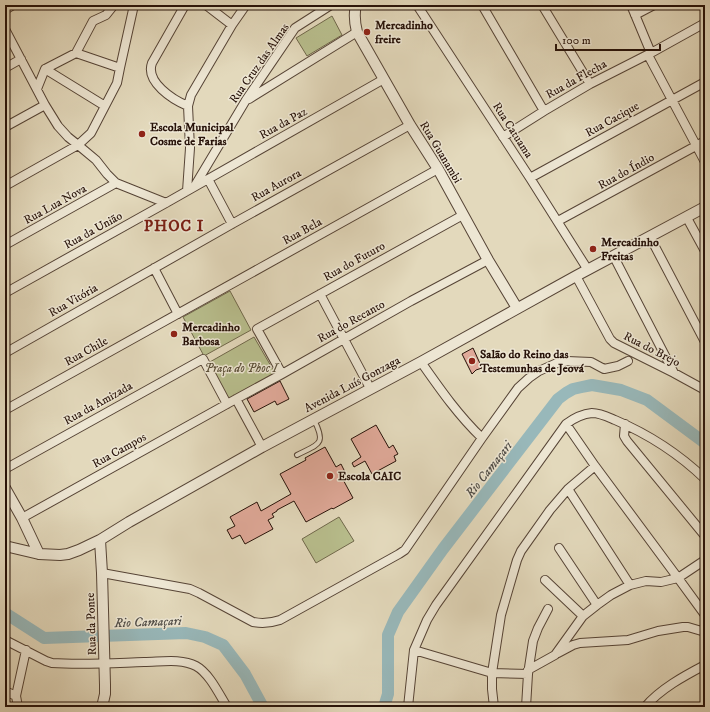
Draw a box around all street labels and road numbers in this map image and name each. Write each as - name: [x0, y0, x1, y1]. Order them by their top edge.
- street label: Rua Cruz das Almas: [226, 20, 293, 106]
- street label: Rua da Flecha: [543, 56, 610, 102]
- street label: Rua Cacique: [583, 98, 642, 140]
- street label: Rua Catuama: [489, 100, 537, 162]
- street label: Rua da Paz: [257, 104, 310, 143]
- street label: Rua Guanambi: [416, 118, 465, 186]
- street label: Rua do Índio: [596, 150, 657, 193]
- street label: Rua Aurora: [249, 165, 305, 205]
- street label: Rua Lua Nova: [21, 181, 90, 228]
- street label: Rua da União: [61, 208, 125, 253]
- street label: Rua Bela: [280, 214, 325, 248]
- street label: Rua do Futuro: [321, 238, 388, 285]
- street label: Rua Vitória: [46, 280, 101, 321]
- street label: Rua do Recanto: [315, 297, 388, 346]
- street label: Rua do Brejo: [621, 329, 683, 370]
- street label: Rua Chile: [62, 333, 111, 369]
- street label: Avenida Luís Gonzaga: [302, 352, 404, 416]
- street label: Rua da Amizada: [61, 378, 136, 428]
- street label: Rua Campos: [90, 429, 149, 471]
- street label: Rua da Ponte: [83, 592, 100, 656]

